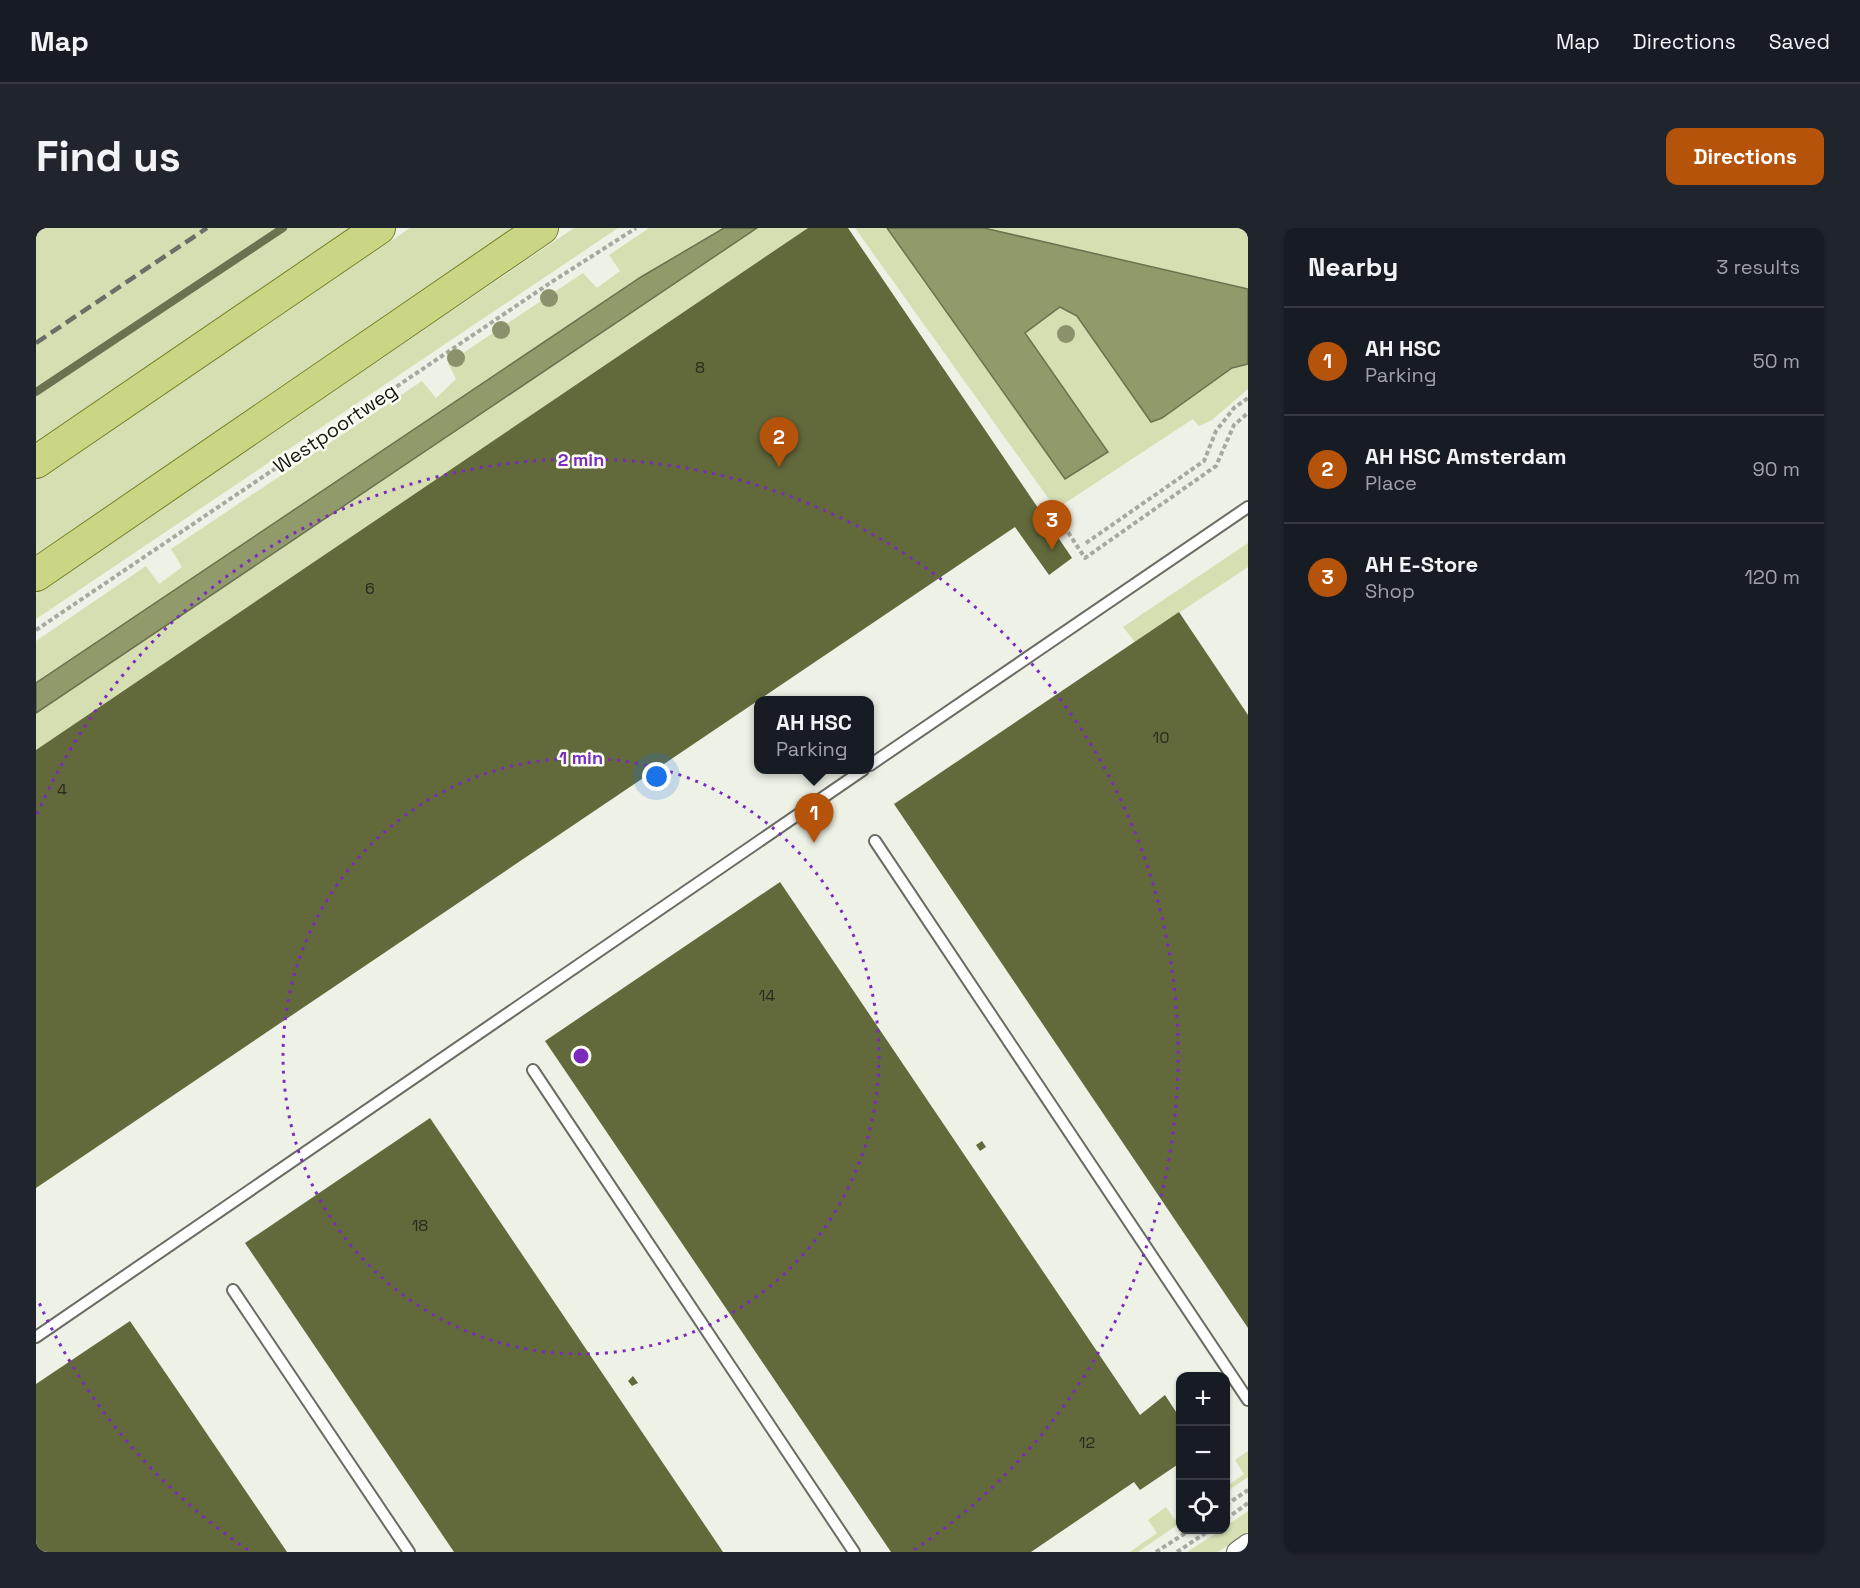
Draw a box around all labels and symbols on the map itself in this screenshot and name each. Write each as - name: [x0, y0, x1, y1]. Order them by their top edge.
- house number: 8: [695, 357, 705, 378]
- street label: Westpoortweg: [268, 377, 402, 479]
- pin: 2: [760, 418, 798, 467]
- text: 2 min: [558, 448, 604, 471]
- pin: 3: [1032, 500, 1072, 550]
- house number: 6: [365, 578, 375, 599]
- house number: 10: [1153, 727, 1169, 748]
- text: 1 min: [559, 746, 603, 769]
- your location: [642, 762, 671, 791]
- house number: 4: [57, 779, 67, 800]
- pin: 1: [794, 794, 834, 843]
- house number: 14: [759, 985, 775, 1006]
- centre of rings: [571, 1046, 591, 1066]
- house number: 18: [412, 1215, 428, 1236]
- house number: 12: [1079, 1432, 1095, 1453]

